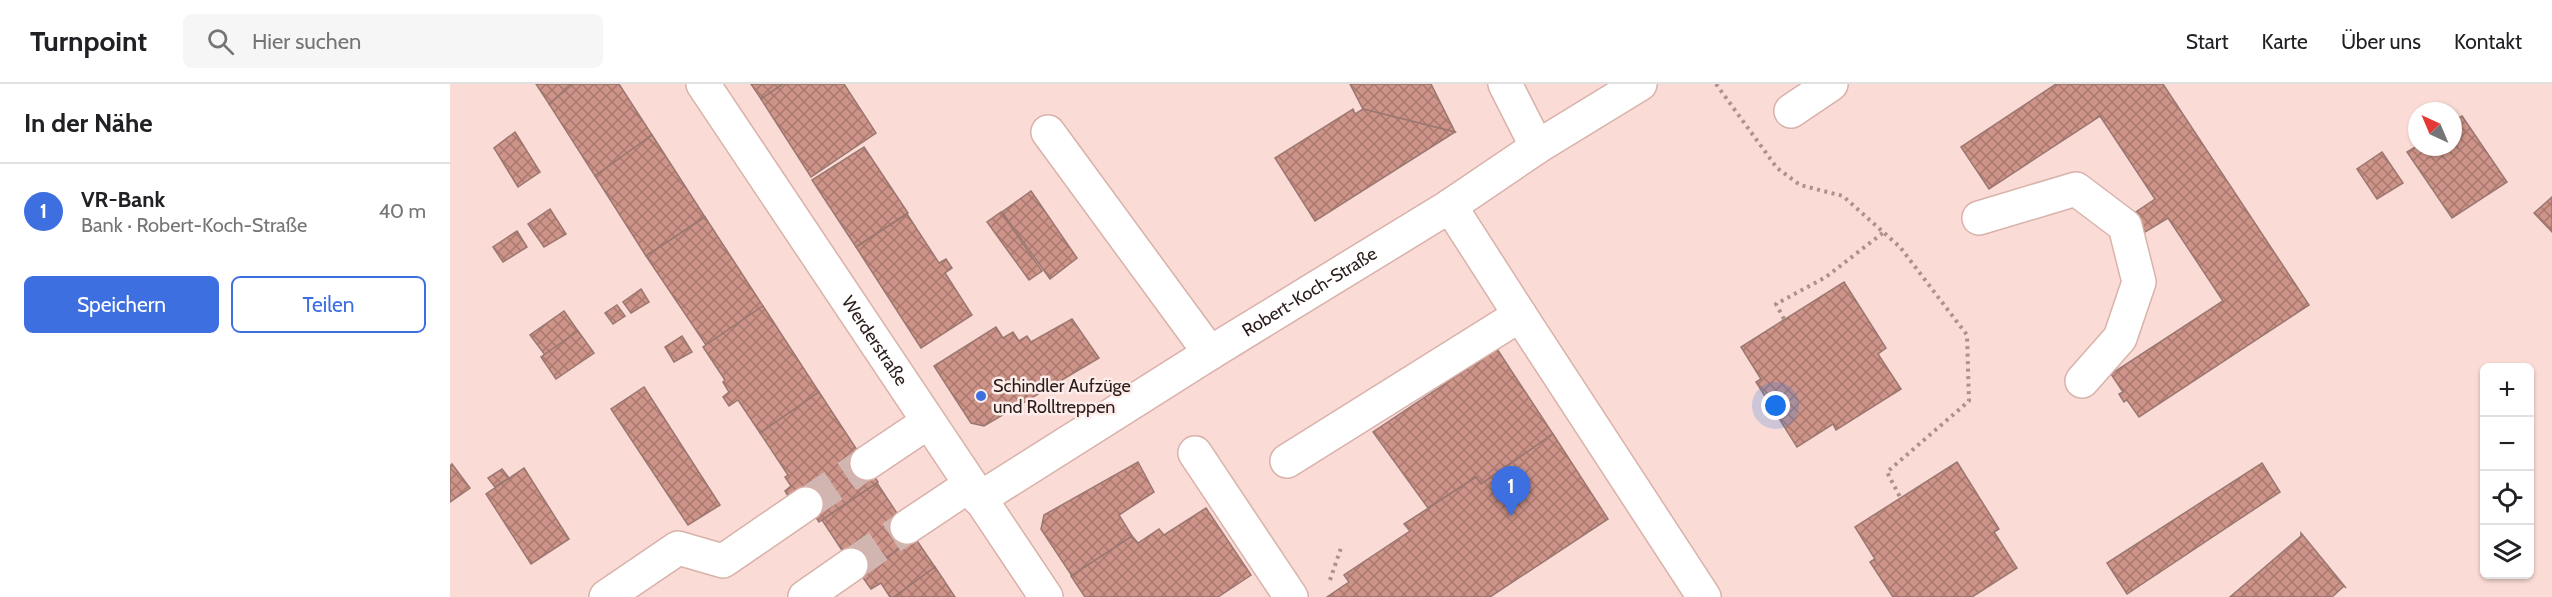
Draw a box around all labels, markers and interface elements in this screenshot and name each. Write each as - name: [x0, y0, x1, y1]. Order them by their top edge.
- search box: [183, 14, 603, 68]
- text: Turnpoint: [30, 24, 147, 58]
- icon: search: [204, 25, 237, 58]
- text: Hier suchen: [252, 28, 361, 55]
- text: Start: [2186, 29, 2229, 54]
- text: Karte: [2262, 29, 2308, 54]
- text: Über uns: [2341, 29, 2421, 54]
- text: Kontakt: [2454, 29, 2522, 54]
- north arrow: [2408, 102, 2462, 156]
- text: In der Nähe: [24, 107, 153, 139]
- text: VR-Bank: [81, 186, 165, 213]
- text: 1: [40, 199, 47, 223]
- text: 40 m: [378, 199, 426, 223]
- text: Bank · Robert-Koch-Straße: [81, 213, 307, 237]
- street label: Robert-Koch-Straße: [1238, 242, 1381, 342]
- button: Speichern: [24, 276, 219, 333]
- button: Teilen: [231, 276, 426, 333]
- street label: Werderstraße: [837, 292, 913, 390]
- map controls: [2480, 363, 2534, 579]
- button: +: [2480, 363, 2534, 417]
- place label: Schindler Aufzüge und Rolltreppen: [993, 375, 1131, 418]
- marker: Schindler Aufzüge und Rolltreppen: [974, 389, 988, 403]
- your location: [1761, 391, 1790, 420]
- button: −: [2480, 417, 2534, 471]
- pin: 1: [1492, 466, 1530, 516]
- button: locate: [2480, 471, 2534, 525]
- button: layers: [2480, 525, 2534, 579]

